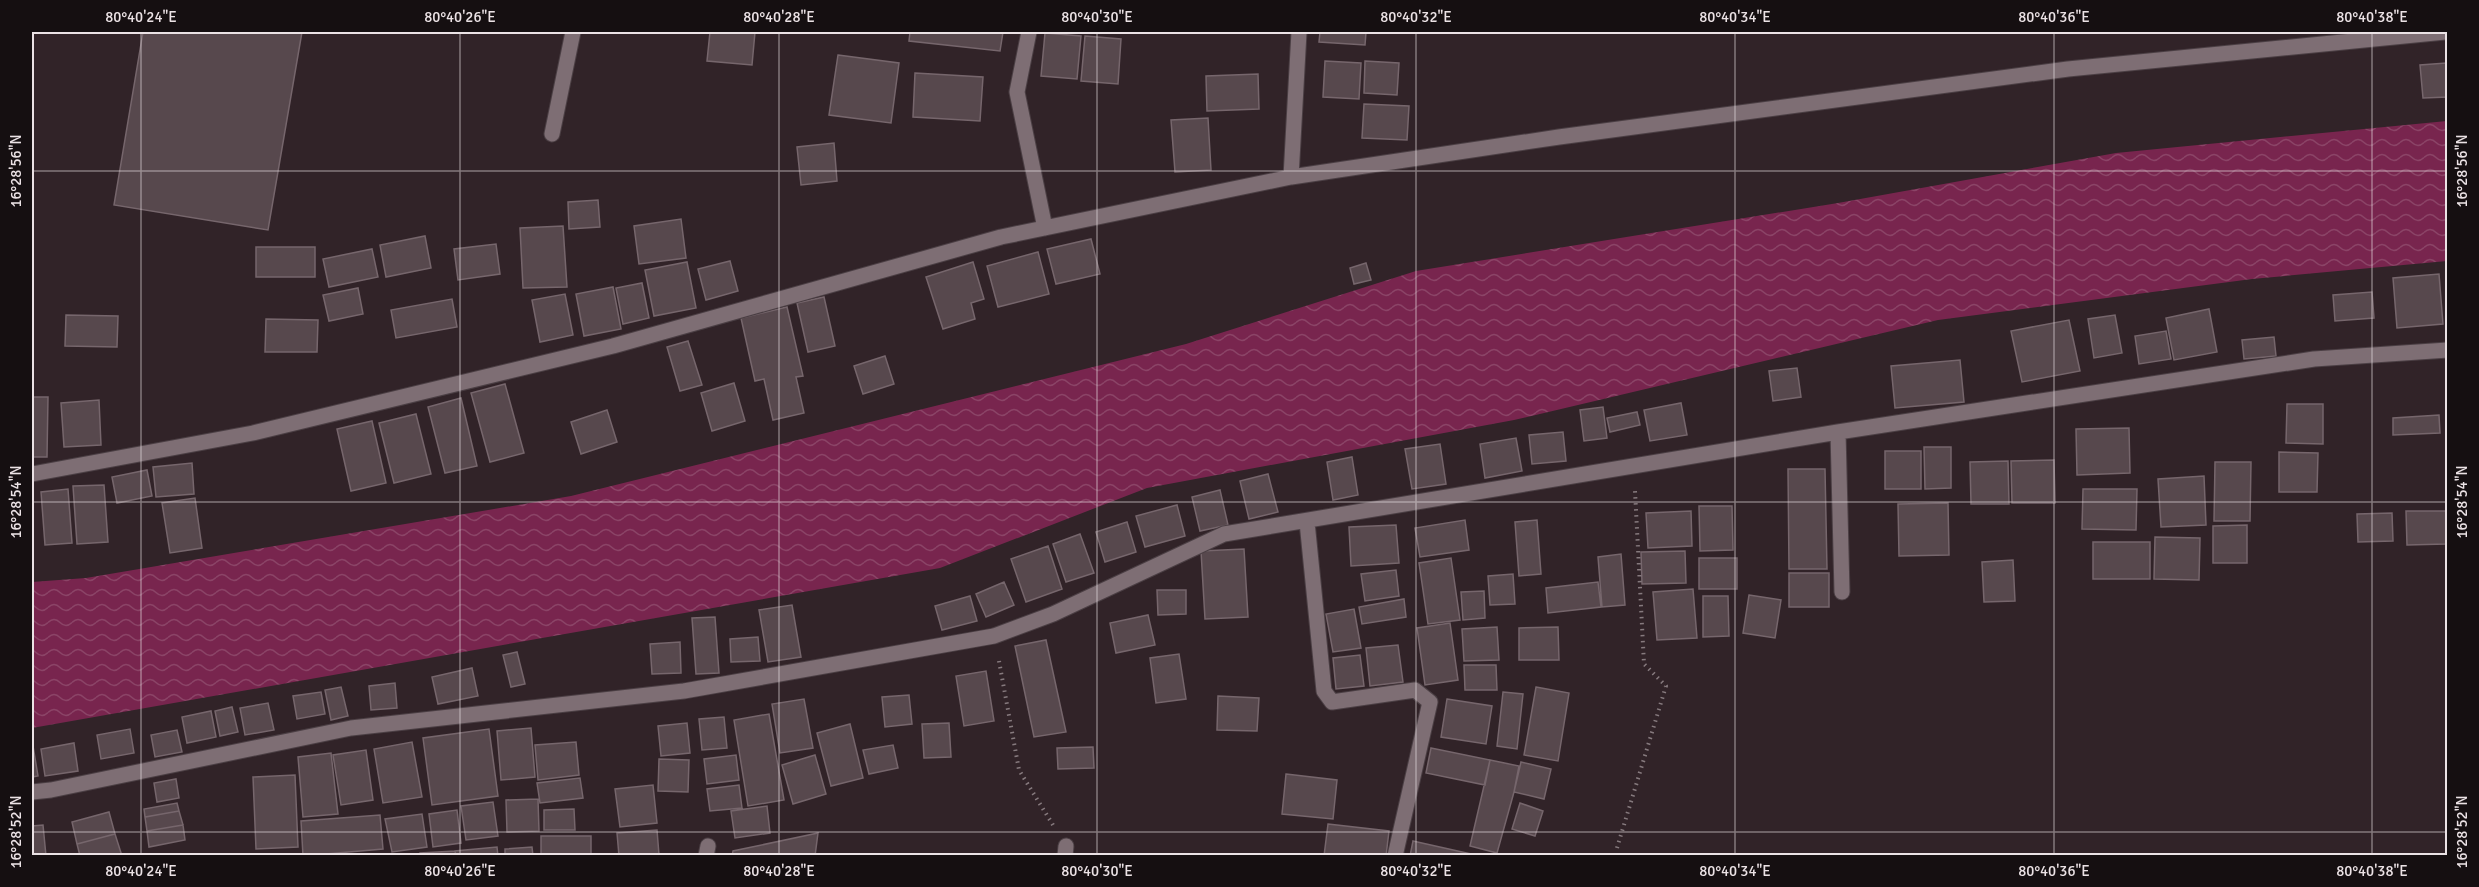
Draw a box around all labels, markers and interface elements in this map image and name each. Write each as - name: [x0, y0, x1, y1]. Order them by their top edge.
- text: 80°40'24"E: [105, 8, 177, 26]
- text: 80°40'26"E: [424, 8, 496, 26]
- text: 80°40'28"E: [743, 8, 815, 26]
- text: 80°40'30"E: [1061, 8, 1133, 26]
- text: 80°40'32"E: [1380, 8, 1452, 26]
- text: 80°40'34"E: [1699, 8, 1771, 26]
- text: 80°40'36"E: [2018, 8, 2090, 26]
- text: 80°40'38"E: [2336, 8, 2408, 26]
- text: 16°28'56"N: [7, 134, 25, 208]
- text: 16°28'56"N: [2453, 134, 2471, 208]
- text: 16°28'54"N: [7, 465, 25, 539]
- text: 16°28'54"N: [2453, 465, 2471, 539]
- text: 16°28'52"N: [7, 795, 25, 869]
- text: 16°28'52"N: [2453, 795, 2471, 869]
- text: 80°40'24"E: [105, 862, 177, 880]
- text: 80°40'26"E: [424, 862, 496, 880]
- text: 80°40'28"E: [743, 862, 815, 880]
- text: 80°40'30"E: [1061, 862, 1133, 880]
- text: 80°40'32"E: [1380, 862, 1452, 880]
- text: 80°40'34"E: [1699, 862, 1771, 880]
- text: 80°40'36"E: [2018, 862, 2090, 880]
- text: 80°40'38"E: [2336, 862, 2408, 880]

